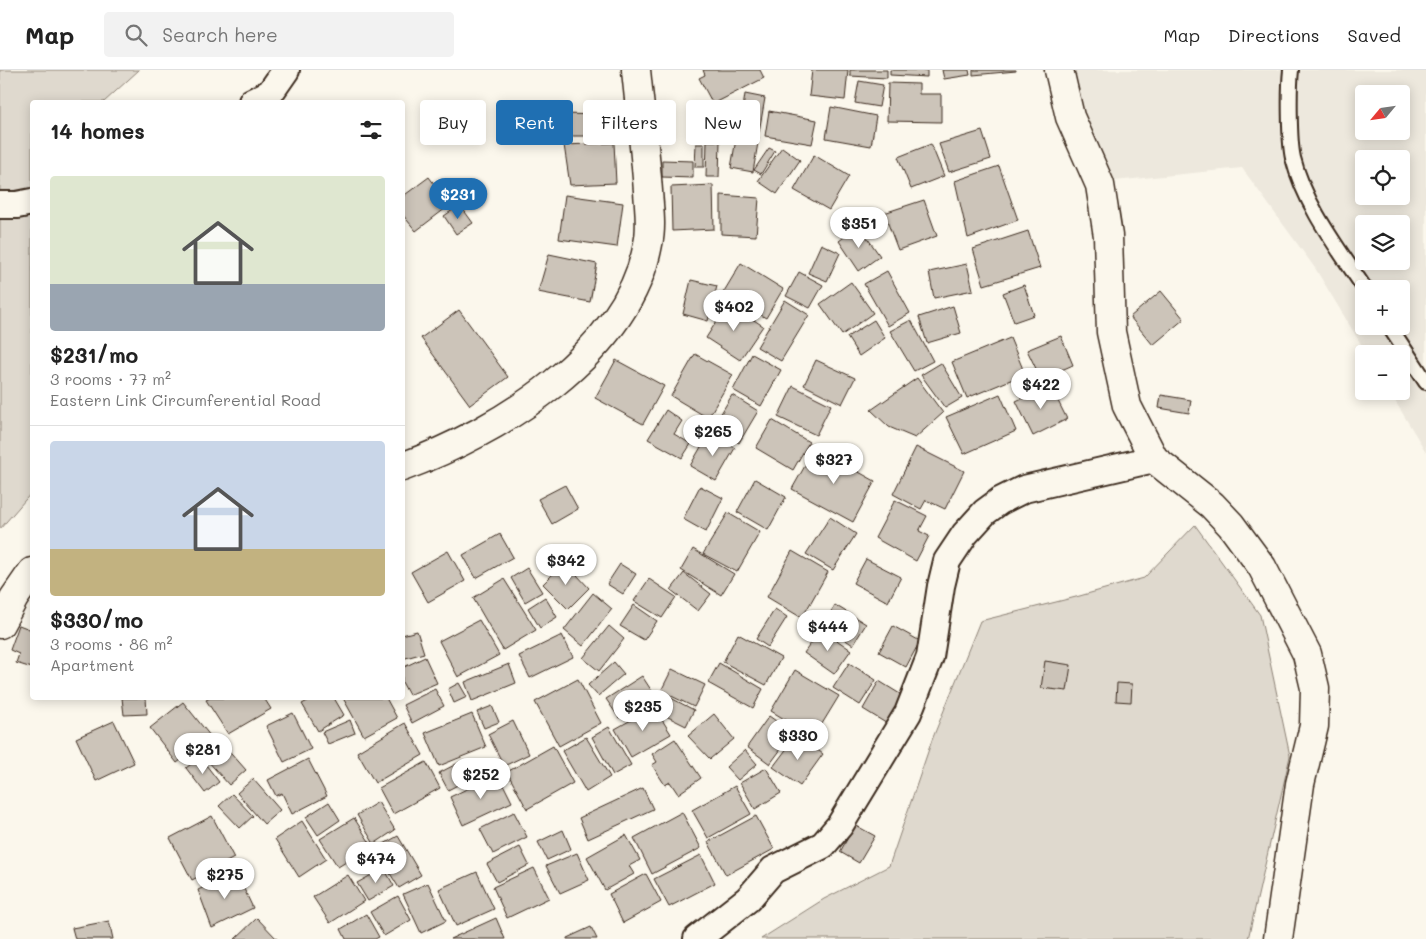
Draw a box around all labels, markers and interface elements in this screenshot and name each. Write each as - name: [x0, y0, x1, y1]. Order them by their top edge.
- search box: [104, 12, 454, 57]
- text: Map: [25, 19, 74, 50]
- icon: search: [122, 21, 150, 49]
- text: Search here: [162, 22, 278, 47]
- text: Map: [1163, 23, 1200, 47]
- text: Directions: [1228, 23, 1320, 47]
- text: Saved: [1348, 23, 1401, 47]
- north arrow: [1355, 85, 1410, 140]
- map controls: [1355, 85, 1410, 400]
- chip: Buy: [420, 100, 486, 145]
- chip: Rent: [496, 100, 573, 145]
- chip: Filters: [583, 100, 676, 145]
- chip: New: [686, 100, 760, 145]
- icon: filters: [357, 116, 385, 144]
- text: 14 homes: [50, 117, 145, 144]
- button: locate: [1355, 150, 1410, 205]
- pin: $231: [428, 178, 488, 220]
- text: $231: [440, 183, 476, 204]
- pin: $351: [829, 206, 889, 249]
- icon: home: [173, 208, 263, 298]
- text: $351: [841, 212, 877, 233]
- button: layers: [1355, 215, 1410, 270]
- button: +: [1355, 280, 1410, 335]
- pin: $402: [704, 290, 764, 332]
- text: $402: [714, 295, 754, 316]
- text: $231/mo: [50, 341, 138, 368]
- button: −: [1355, 345, 1410, 400]
- text: 3 rooms · 77 m²: [50, 368, 171, 389]
- pin: $422: [1011, 368, 1071, 410]
- text: $422: [1022, 373, 1060, 394]
- text: Eastern Link Circumferential Road: [50, 389, 321, 410]
- pin: $265: [683, 414, 743, 457]
- text: $265: [694, 420, 732, 441]
- pin: $327: [804, 442, 864, 485]
- text: $327: [815, 448, 853, 469]
- icon: home: [173, 474, 263, 564]
- pin: $342: [536, 544, 596, 586]
- text: $342: [547, 549, 585, 570]
- text: $330/mo: [50, 606, 143, 633]
- pin: $444: [798, 610, 858, 652]
- text: $444: [808, 615, 848, 636]
- text: 3 rooms · 86 m²: [50, 633, 173, 654]
- text: Apartment: [50, 654, 135, 675]
- pin: $235: [613, 690, 673, 732]
- text: $235: [624, 695, 662, 716]
- pin: $330: [768, 718, 828, 761]
- text: $330: [778, 724, 818, 745]
- pin: $281: [173, 732, 233, 775]
- text: $281: [185, 738, 221, 759]
- pin: $252: [451, 758, 511, 800]
- text: $252: [462, 763, 500, 784]
- pin: $474: [346, 842, 406, 884]
- text: $474: [356, 847, 396, 868]
- pin: $275: [195, 858, 255, 900]
- text: $275: [206, 863, 244, 884]

